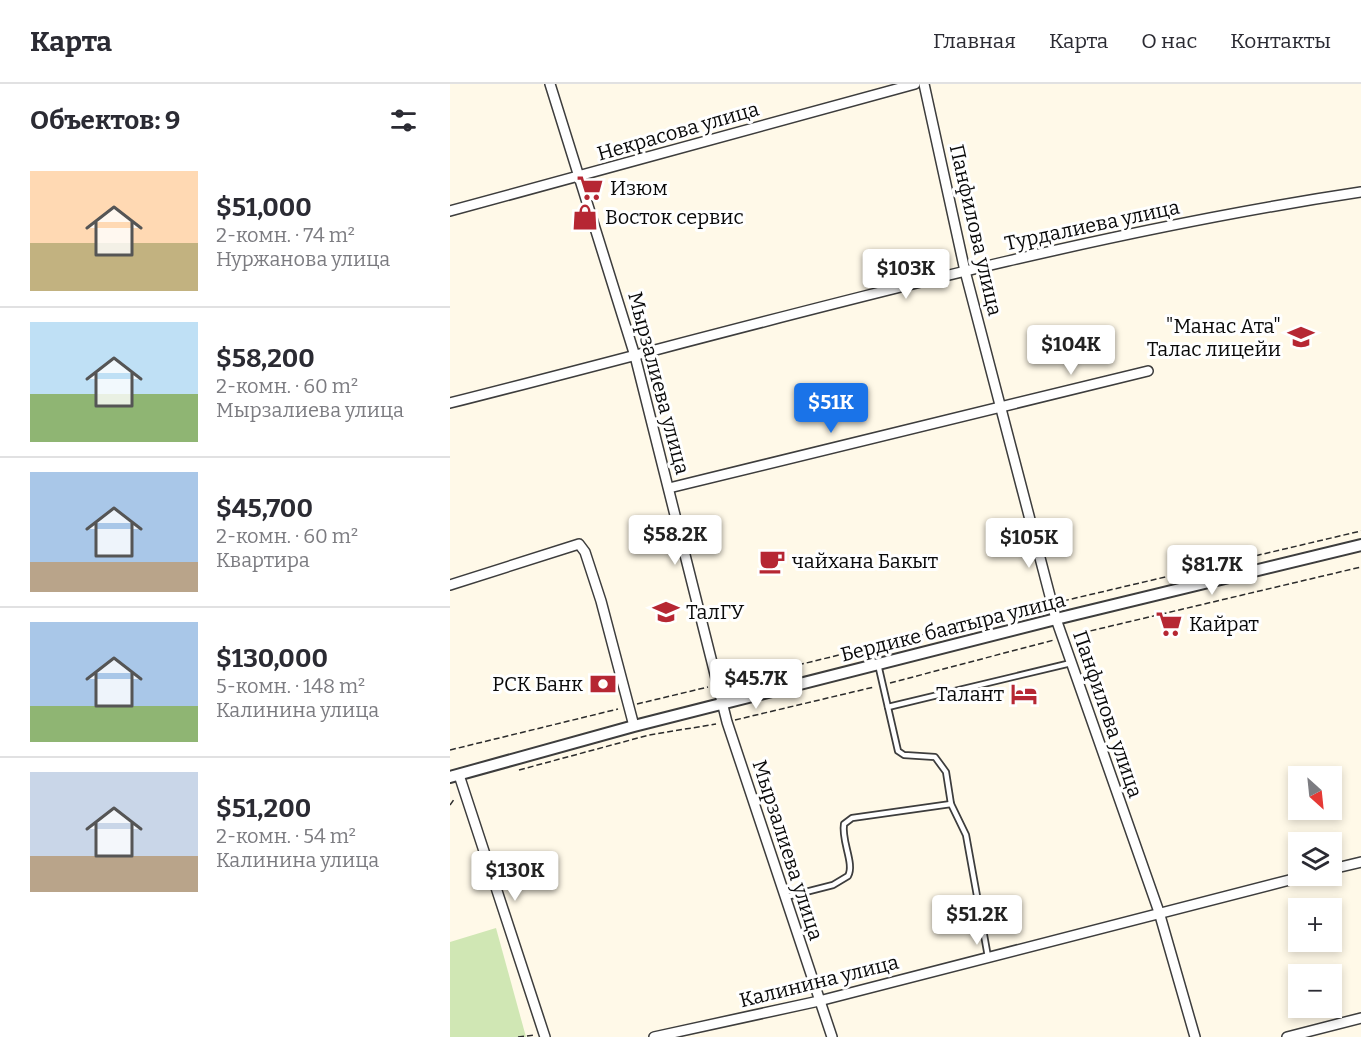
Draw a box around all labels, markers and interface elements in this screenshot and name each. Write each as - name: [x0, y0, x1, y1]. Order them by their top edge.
- text: Карта: [30, 25, 112, 58]
- text: Главная: [933, 28, 1016, 54]
- text: Карта: [1049, 28, 1108, 54]
- text: О нас: [1141, 28, 1197, 54]
- text: Контакты: [1230, 28, 1331, 54]
- street label: Некрасова улица: [594, 96, 762, 166]
- icon: filters: [387, 104, 420, 137]
- text: Объектов: 9: [30, 105, 180, 136]
- street label: Панфилова улица: [945, 142, 1007, 318]
- supermarket icon: Изюм: [575, 173, 605, 203]
- place label: Изюм: [610, 176, 667, 200]
- text: $51,000: [216, 192, 312, 223]
- icon: home: [78, 195, 150, 267]
- street label: Турдалиева улица: [1002, 195, 1182, 255]
- shop icon: Восток сервис: [570, 202, 600, 232]
- place label: Восток сервис: [605, 205, 744, 229]
- text: 2-комн. · 74 m²: [216, 223, 355, 247]
- text: Нуржанова улица: [216, 247, 390, 271]
- pin: $103K: [864, 249, 948, 300]
- text: $103K: [877, 256, 935, 280]
- street label: Мырзалиева улица: [623, 289, 695, 477]
- place label: "Манас Ата" Талас лицейи: [1147, 314, 1281, 361]
- school or university icon: "Манас Ата" Талас лицейи: [1286, 322, 1316, 352]
- pin: $104K: [1029, 325, 1113, 376]
- text: $104K: [1041, 332, 1101, 356]
- text: $58,200: [216, 343, 315, 374]
- icon: home: [78, 346, 150, 418]
- text: 2-комн. · 60 m²: [216, 374, 358, 398]
- pin: $51K: [795, 383, 867, 434]
- text: $51K: [808, 390, 854, 414]
- text: Мырзалиева улица: [216, 398, 404, 422]
- text: $45,700: [216, 493, 313, 524]
- icon: home: [78, 496, 150, 568]
- pin: $58.2K: [626, 515, 724, 566]
- pin: $105K: [987, 518, 1071, 569]
- text: $58.2K: [643, 522, 707, 546]
- text: 2-комн. · 60 m²: [216, 524, 358, 548]
- text: $105K: [1000, 525, 1058, 549]
- pin: $81.7K: [1163, 545, 1261, 596]
- cafe icon: чайхана Бакыт: [757, 546, 787, 576]
- text: Квартира: [216, 548, 310, 572]
- place label: чайхана Бакыт: [791, 549, 938, 573]
- text: $81.7K: [1181, 552, 1243, 576]
- street label: Бердике баатыра улица: [838, 587, 1068, 667]
- school or university icon: ТалГУ: [651, 597, 681, 627]
- place label: ТалГУ: [686, 600, 745, 624]
- supermarket icon: Кайрат: [1154, 609, 1184, 639]
- place label: Кайрат: [1189, 612, 1259, 636]
- street label: Панфилова улица: [1068, 627, 1148, 801]
- text: $130,000: [216, 643, 328, 674]
- icon: home: [78, 646, 150, 718]
- pin: $45.7K: [707, 659, 805, 710]
- text: $45.7K: [724, 666, 788, 690]
- bank icon: РСК Банк: [588, 669, 618, 699]
- place label: РСК Банк: [492, 672, 583, 696]
- text: 5-комн. · 148 m²: [216, 674, 365, 698]
- hotel icon: Талант: [1009, 679, 1039, 709]
- place label: Талант: [936, 682, 1004, 706]
- text: Калинина улица: [216, 698, 379, 722]
- street label: Мырзалиева улица: [748, 757, 828, 943]
- north arrow: [1288, 766, 1342, 820]
- map controls: [1288, 766, 1342, 1018]
- text: $51,200: [216, 793, 311, 824]
- icon: home: [78, 796, 150, 868]
- text: 2-комн. · 54 m²: [216, 824, 356, 848]
- button: layers: [1288, 832, 1342, 886]
- text: Калинина улица: [216, 848, 379, 872]
- pin: $130K: [473, 851, 557, 902]
- text: $130K: [485, 858, 545, 882]
- pin: $51.2K: [928, 895, 1026, 946]
- button: +: [1288, 898, 1342, 952]
- text: $51.2K: [946, 902, 1008, 926]
- street label: Калинина улица: [737, 950, 901, 1012]
- button: −: [1288, 964, 1342, 1018]

